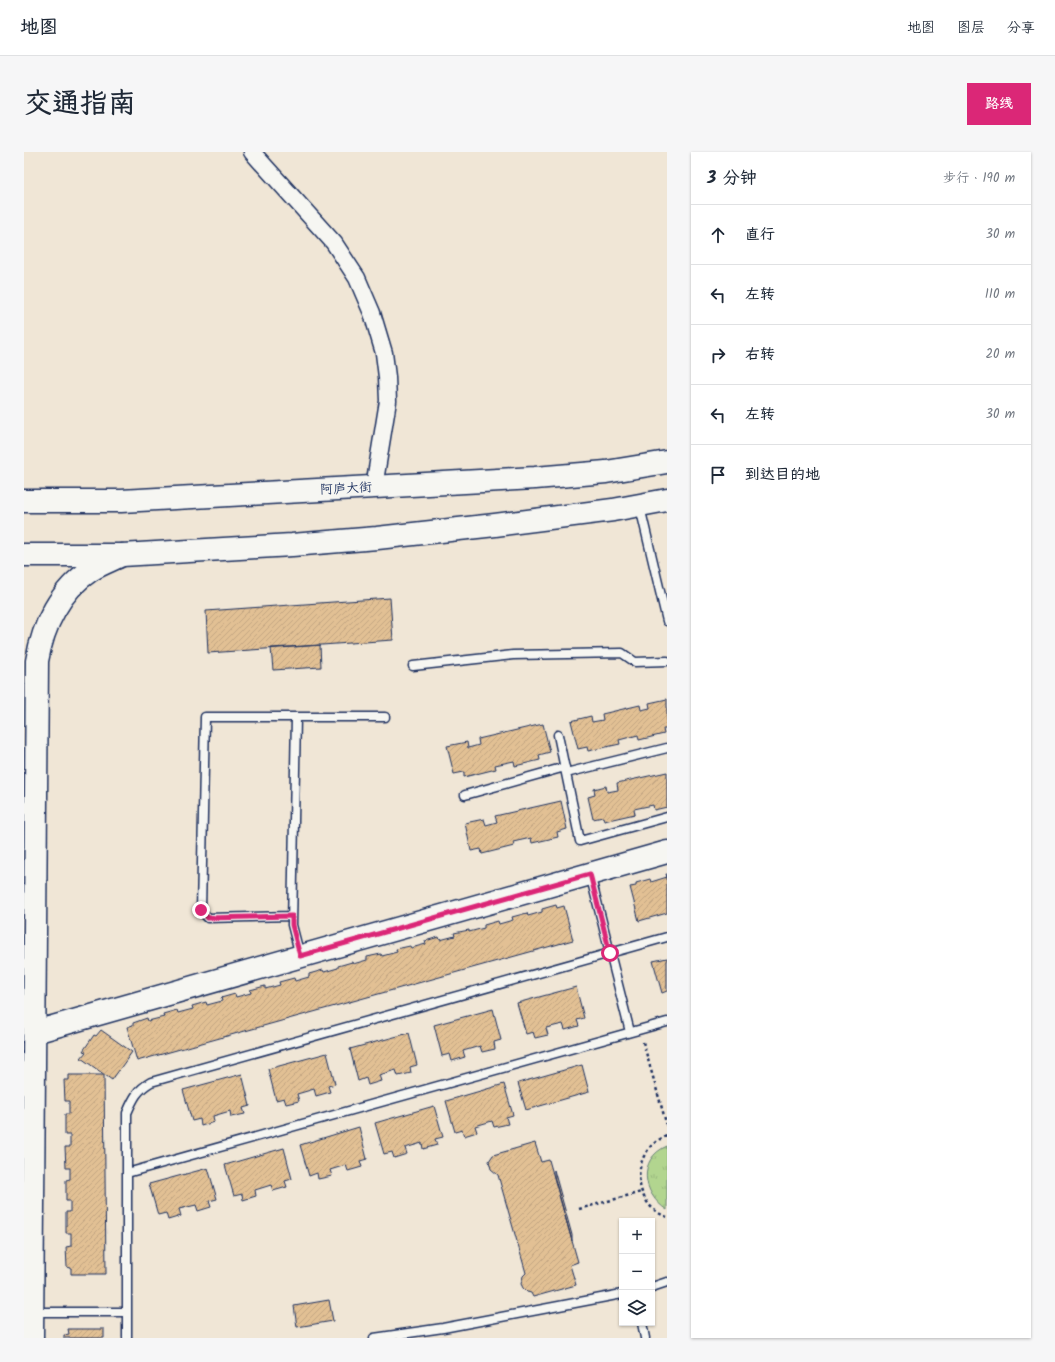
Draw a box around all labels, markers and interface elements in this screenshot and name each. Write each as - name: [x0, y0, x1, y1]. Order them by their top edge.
- text: 地图: [20, 13, 58, 43]
- text: 地图: [907, 17, 935, 39]
- text: 图层: [957, 17, 985, 39]
- text: 分享: [1007, 17, 1035, 39]
- text: 交通指南: [24, 82, 136, 127]
- button: 路线: [967, 83, 1031, 125]
- text: 3 分钟: [707, 165, 757, 192]
- text: 步行 · 190 m: [943, 168, 1015, 189]
- text: 直行: [745, 223, 775, 247]
- icon: ahead: [707, 224, 729, 246]
- text: 30 m: [986, 224, 1015, 245]
- text: 左转: [745, 283, 775, 307]
- icon: left: [707, 284, 729, 306]
- text: 110 m: [985, 284, 1015, 305]
- text: 右转: [745, 343, 775, 367]
- icon: right: [707, 344, 729, 366]
- text: 20 m: [985, 344, 1015, 365]
- text: 左转: [745, 403, 775, 427]
- icon: left: [707, 404, 729, 426]
- text: 30 m: [986, 404, 1015, 425]
- text: 到达目的地: [745, 463, 820, 487]
- icon: arrive: [707, 464, 729, 486]
- street label: 阿庐大街: [319, 477, 373, 501]
- route end: [192, 901, 210, 919]
- route start: [601, 944, 619, 962]
- map controls: [619, 1218, 655, 1326]
- button: +: [619, 1218, 655, 1254]
- button: −: [619, 1254, 655, 1290]
- button: layers: [619, 1290, 655, 1326]

